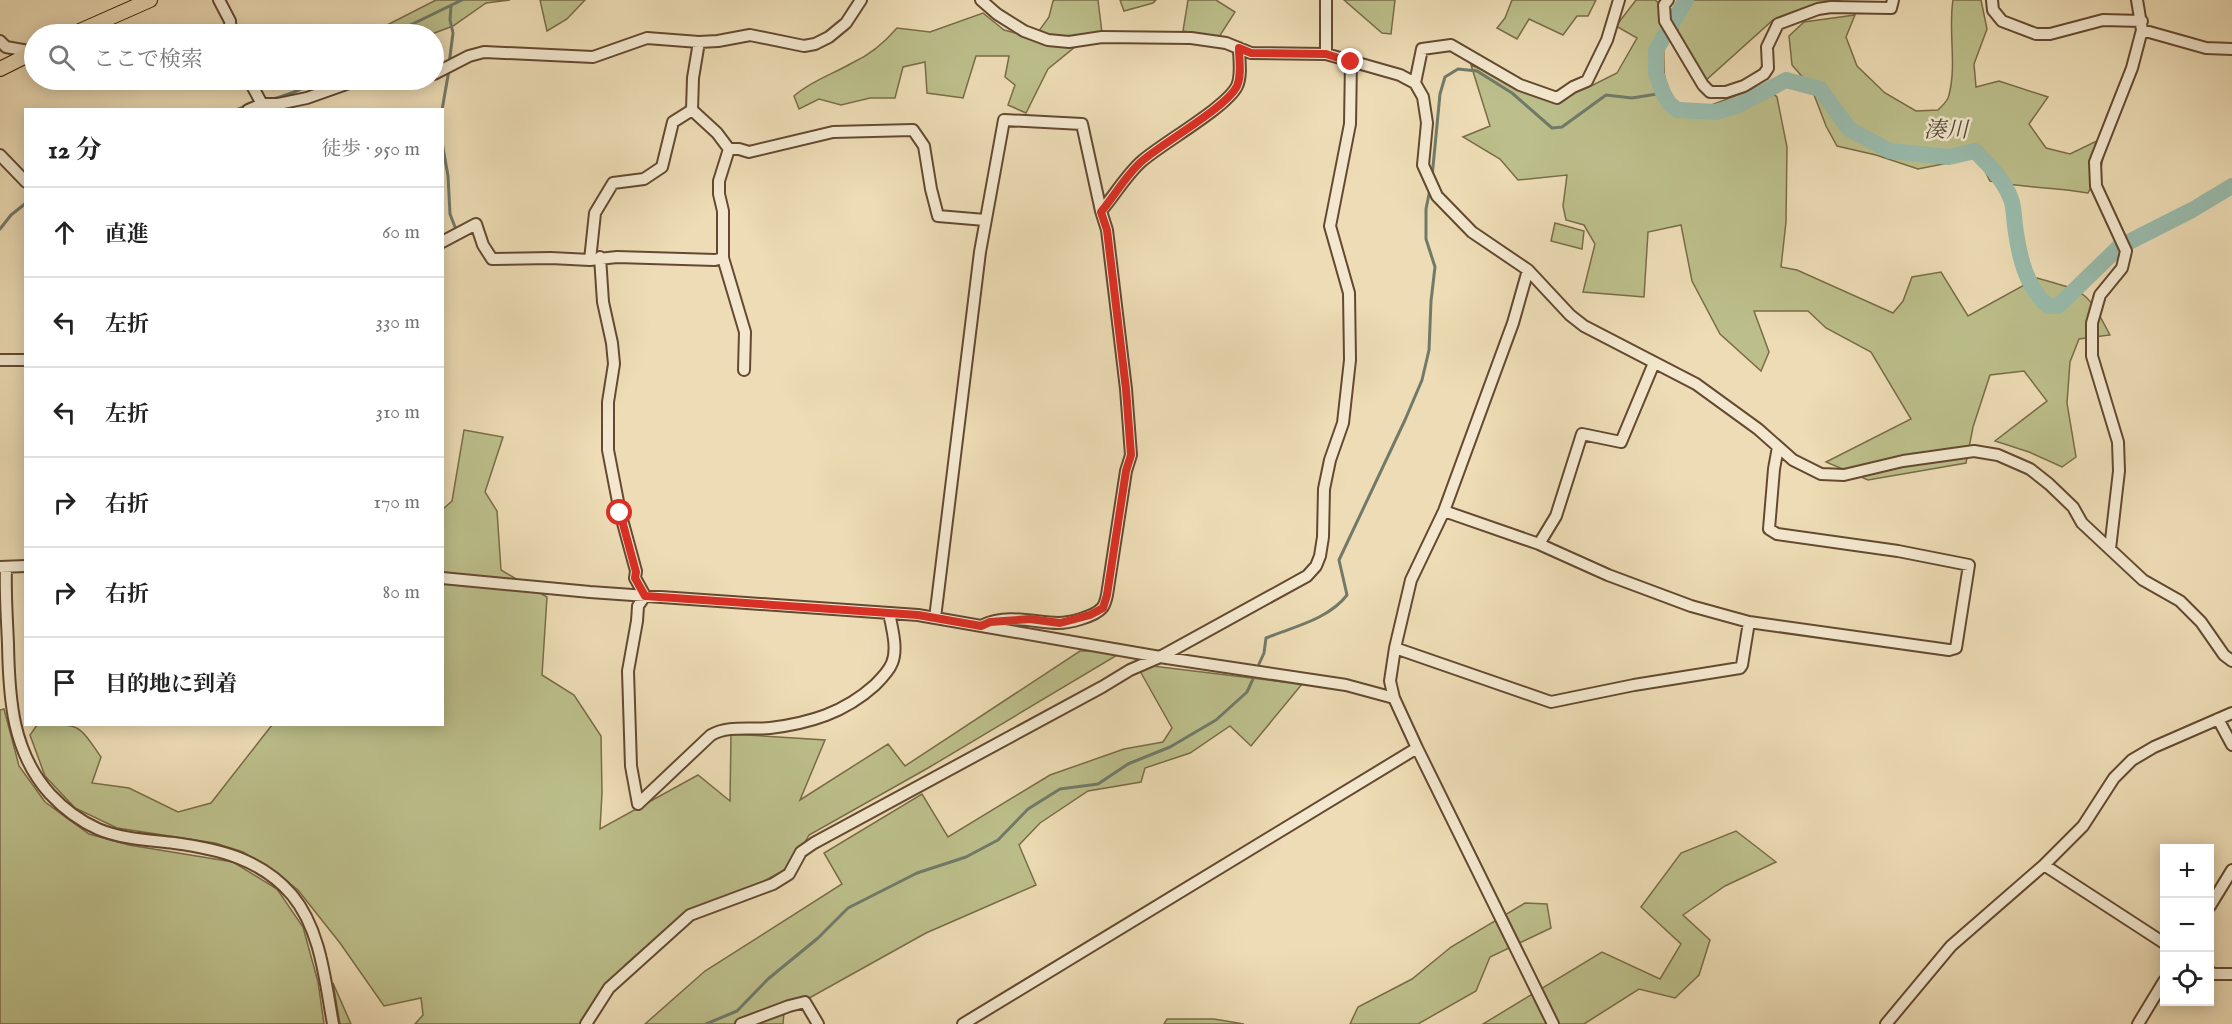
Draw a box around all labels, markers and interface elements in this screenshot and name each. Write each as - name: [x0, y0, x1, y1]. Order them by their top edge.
- search box: [24, 24, 444, 90]
- icon: search: [45, 41, 78, 74]
- text: ここで検索: [93, 46, 203, 74]
- route end: [1337, 48, 1363, 74]
- water label: 湊川: [1924, 117, 1970, 145]
- text: 12 分: [48, 134, 102, 167]
- text: 徒歩 · 950 m: [321, 137, 420, 162]
- icon: ahead: [48, 216, 81, 249]
- text: 60 m: [382, 220, 420, 245]
- text: 直進: [105, 221, 149, 249]
- icon: left: [48, 306, 81, 339]
- text: 330 m: [375, 310, 420, 335]
- text: 左折: [105, 311, 149, 339]
- icon: left: [48, 396, 81, 429]
- text: 310 m: [376, 400, 420, 425]
- text: 左折: [105, 401, 149, 429]
- icon: right: [48, 486, 81, 519]
- text: 170 m: [374, 490, 420, 515]
- text: 右折: [105, 491, 149, 519]
- route start: [606, 499, 632, 525]
- icon: right: [48, 576, 81, 609]
- text: 80 m: [383, 580, 420, 605]
- text: 右折: [105, 581, 149, 609]
- icon: arrive: [48, 666, 81, 699]
- text: 目的地に到着: [105, 671, 237, 699]
- map controls: [2160, 844, 2214, 1006]
- button: +: [2160, 844, 2214, 898]
- button: −: [2160, 898, 2214, 952]
- button: locate: [2160, 952, 2214, 1006]

